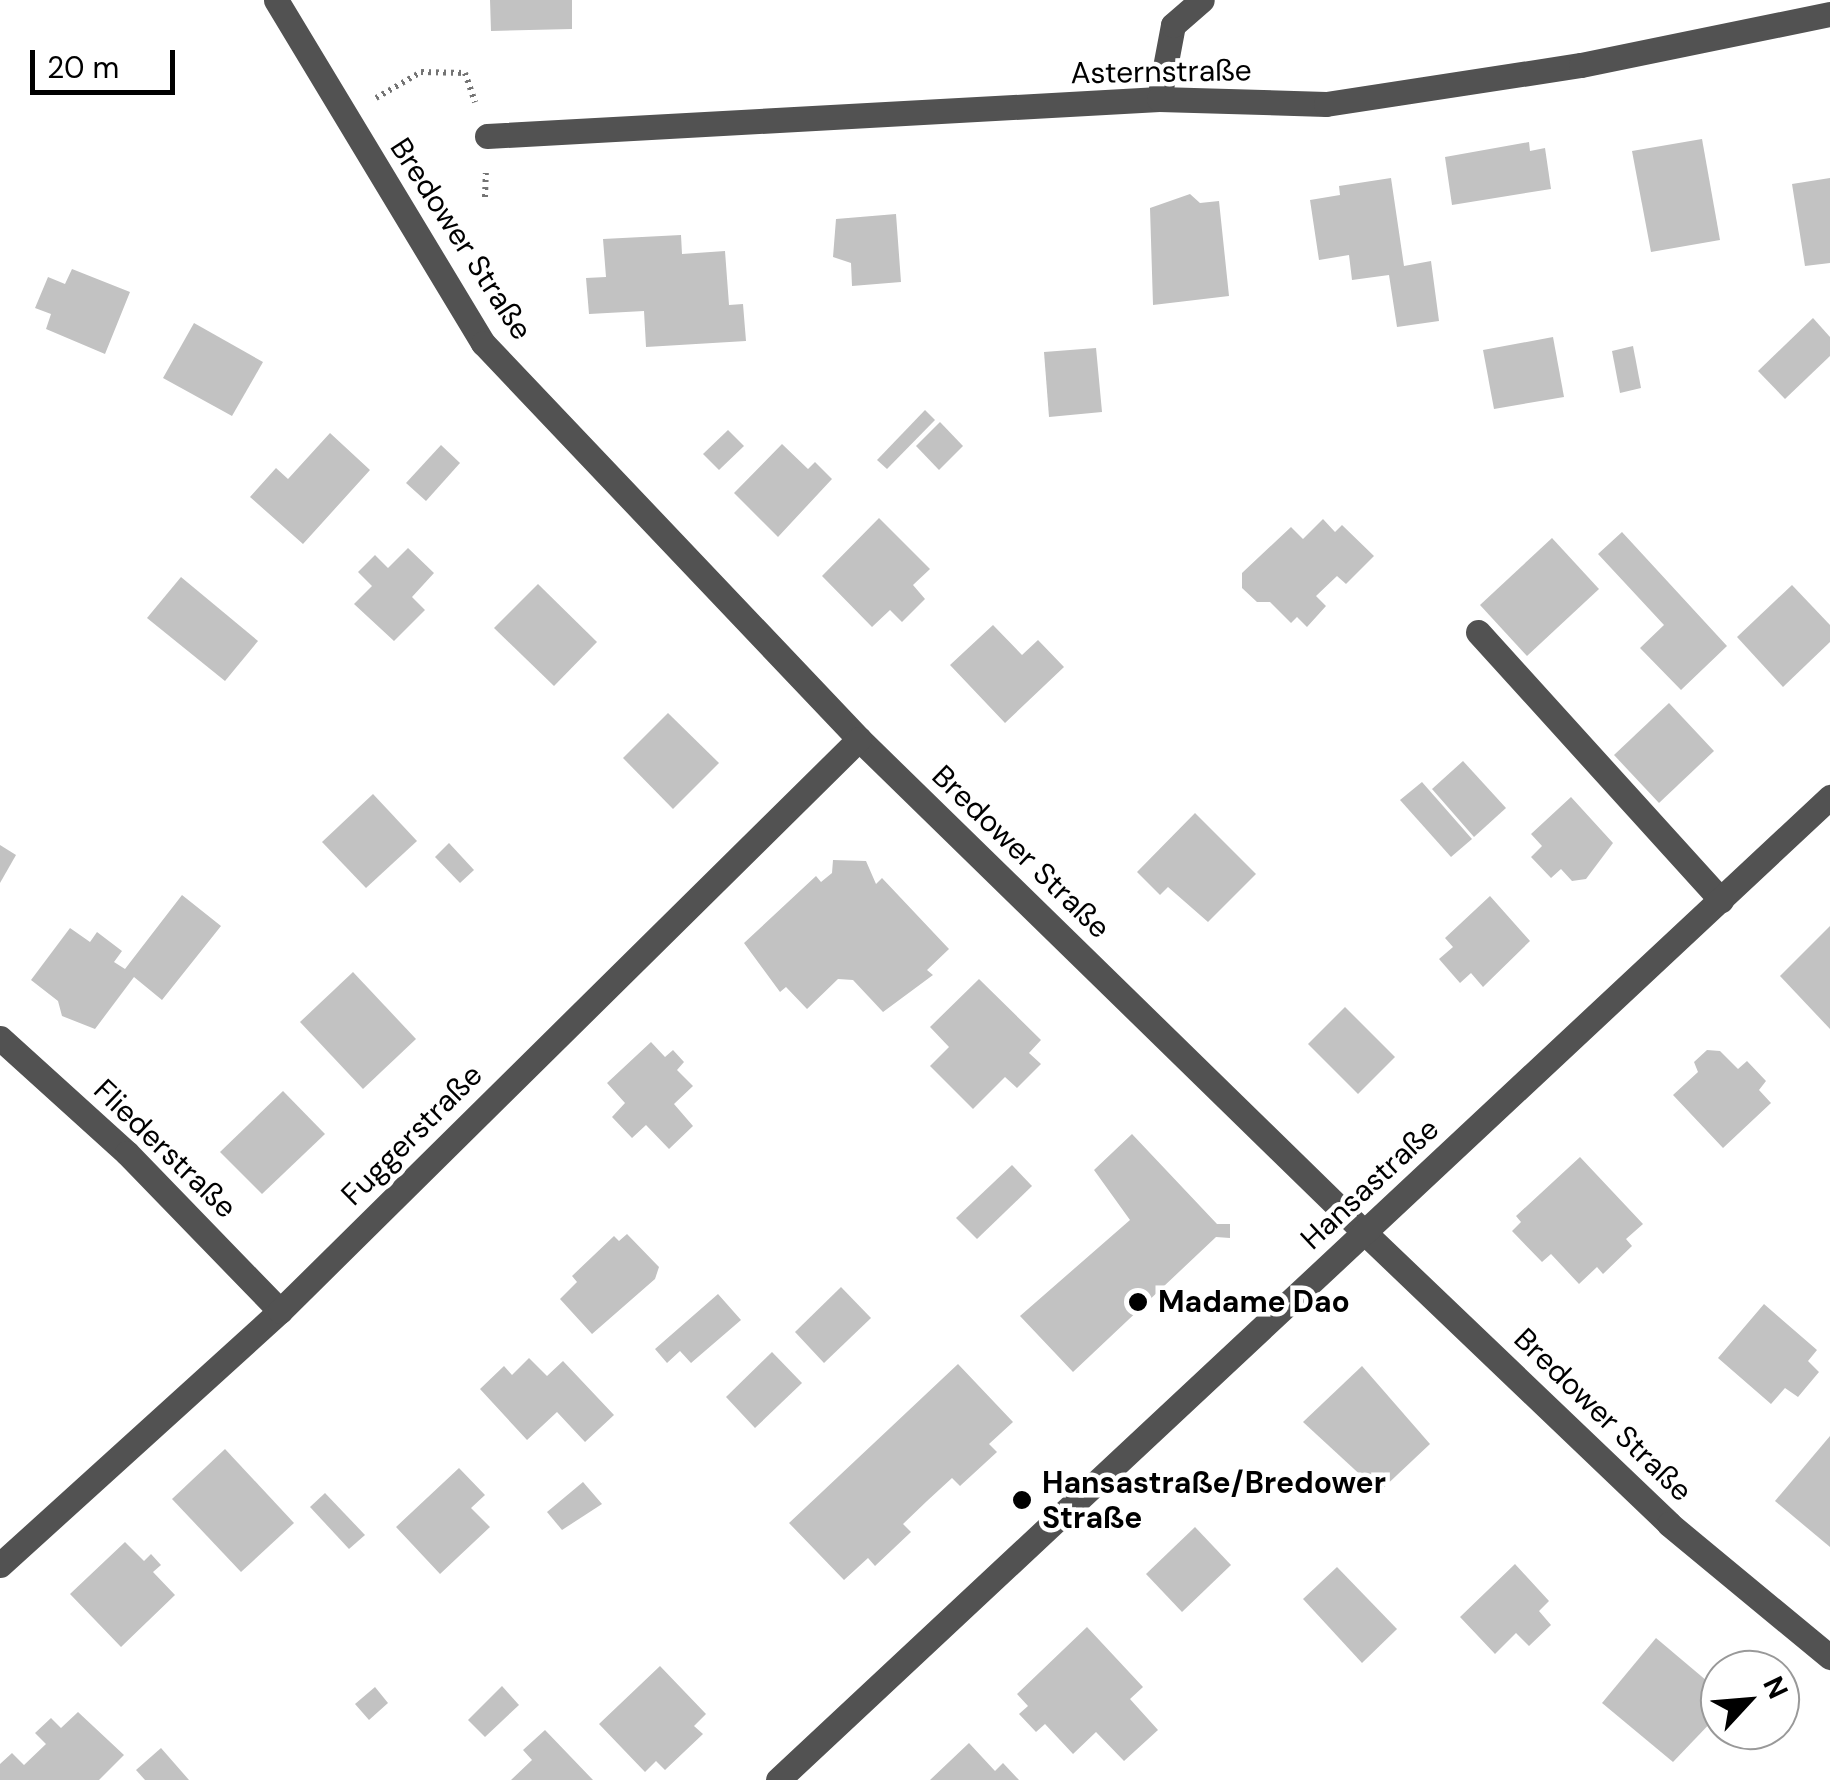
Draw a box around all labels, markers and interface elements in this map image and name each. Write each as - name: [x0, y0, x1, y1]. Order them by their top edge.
- scale bar: [35, 30, 180, 92]
- text: 20 m: [47, 48, 119, 87]
- street label: Asternstraße: [1070, 52, 1252, 92]
- street label: Bredower Straße: [382, 131, 540, 347]
- street label: Bredower Straße: [925, 758, 1117, 946]
- street label: Fuggerstraße: [334, 1057, 490, 1213]
- street label: Fliederstraße: [86, 1072, 244, 1226]
- street label: Hansastraße: [1294, 1111, 1446, 1257]
- place label: Madame Dao: [1158, 1284, 1350, 1320]
- marker: Madame Dao: [1127, 1291, 1149, 1313]
- street label: Bredower Straße: [1507, 1321, 1699, 1509]
- place label: Hansastraße/Bredower Straße: [1042, 1465, 1386, 1536]
- marker: Hansastraße/Bredower Straße: [1011, 1489, 1033, 1511]
- north arrow: [1700, 1650, 1800, 1750]
- text: N: [1755, 1670, 1797, 1705]

